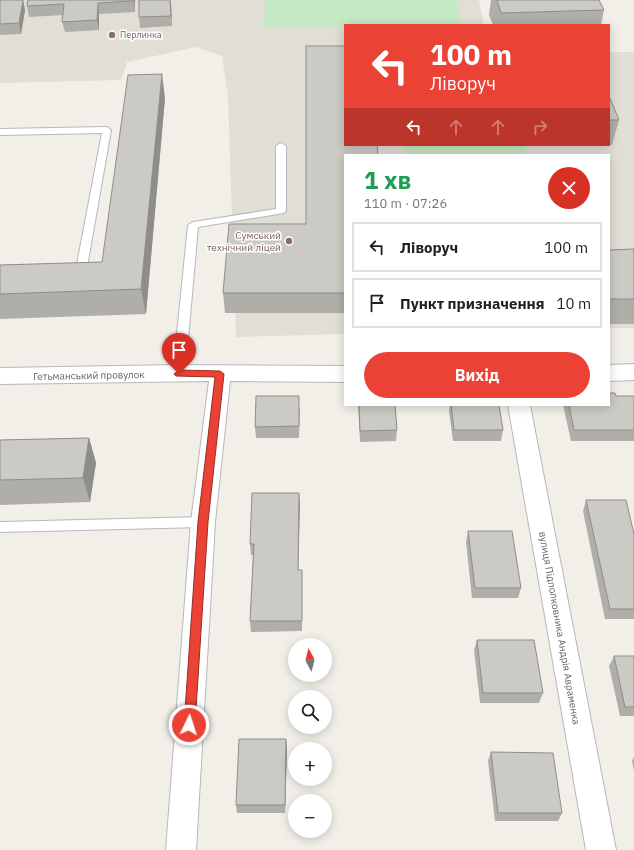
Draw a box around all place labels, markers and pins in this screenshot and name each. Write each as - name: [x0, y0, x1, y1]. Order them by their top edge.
- place label: Перлинка: [120, 29, 162, 40]
- marker: Перлинка: [107, 30, 117, 40]
- place label: Сумський технічний ліцей: [207, 229, 281, 254]
- marker: Сумський технічний ліцей: [284, 236, 294, 246]
- pin: [162, 333, 196, 374]

